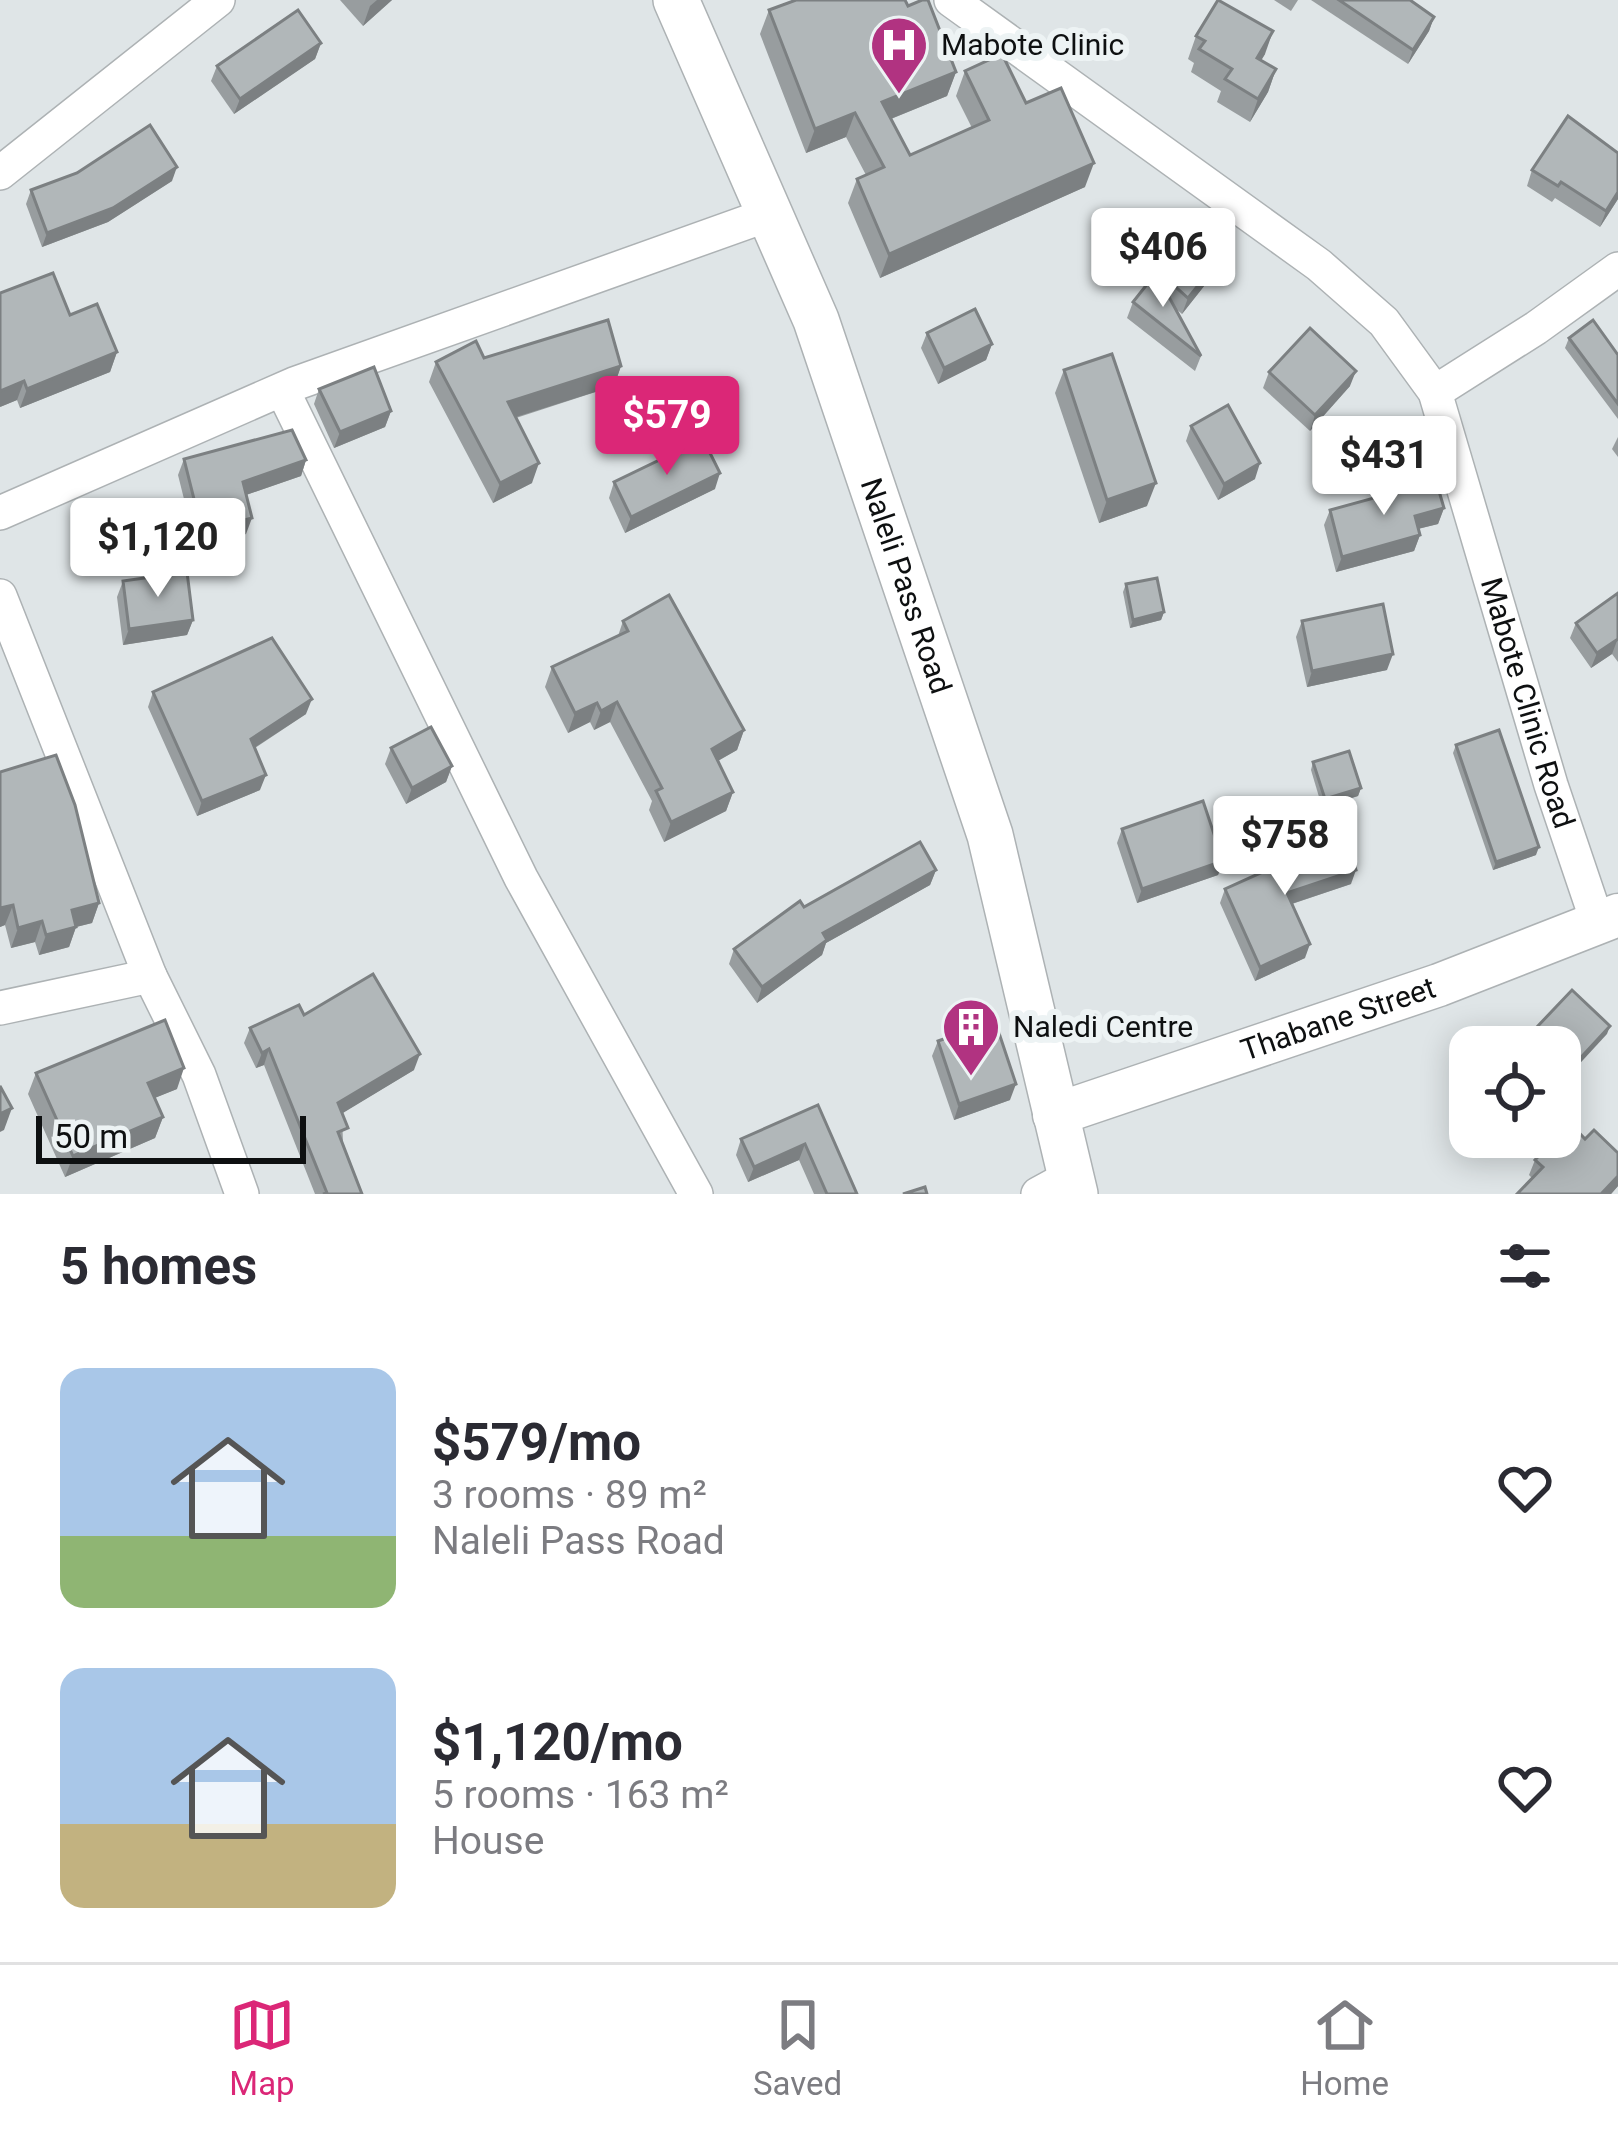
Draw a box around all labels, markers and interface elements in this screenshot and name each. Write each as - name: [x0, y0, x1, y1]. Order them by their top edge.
- hospital icon: Mabote Clinic: [868, 14, 930, 96]
- place label: Mabote Clinic: [941, 27, 1124, 62]
- pin: $406: [1092, 208, 1234, 310]
- text: $406: [1118, 224, 1208, 270]
- pin: $579: [596, 376, 738, 478]
- text: $579: [622, 392, 712, 438]
- pin: $431: [1313, 416, 1455, 518]
- text: $431: [1339, 432, 1429, 478]
- street label: Naleli Pass Road: [854, 473, 959, 698]
- pin: $1,120: [60, 498, 256, 600]
- text: $1,120: [97, 514, 219, 560]
- street label: Mabote Clinic Road: [1474, 574, 1582, 833]
- pin: $758: [1214, 796, 1356, 898]
- text: $758: [1240, 812, 1330, 858]
- street label: Thabane Street: [1236, 969, 1440, 1068]
- building icon: Naledi Centre: [940, 996, 1002, 1078]
- place label: Naledi Centre: [1013, 1009, 1193, 1044]
- map controls: [1449, 1026, 1581, 1158]
- button: locate: [1449, 1026, 1581, 1158]
- scale bar: [36, 1110, 306, 1163]
- text: 50 m: [54, 1117, 128, 1156]
- icon: filters: [1492, 1233, 1558, 1299]
- text: 5 homes: [60, 1237, 257, 1296]
- text: $579/mo: [432, 1413, 641, 1472]
- icon: home: [156, 1416, 300, 1560]
- icon: heart: [1492, 1455, 1558, 1521]
- text: 3 rooms · 89 m²: [432, 1472, 707, 1518]
- text: Naleli Pass Road: [432, 1518, 725, 1564]
- text: $1,120/mo: [432, 1713, 683, 1772]
- icon: home: [156, 1716, 300, 1860]
- icon: heart: [1492, 1755, 1558, 1821]
- text: 5 rooms · 163 m²: [432, 1772, 729, 1818]
- text: House: [432, 1818, 544, 1864]
- tab: Map: [229, 1992, 295, 2103]
- tab: Saved: [753, 1992, 842, 2103]
- tab: Home: [1300, 1992, 1389, 2103]

